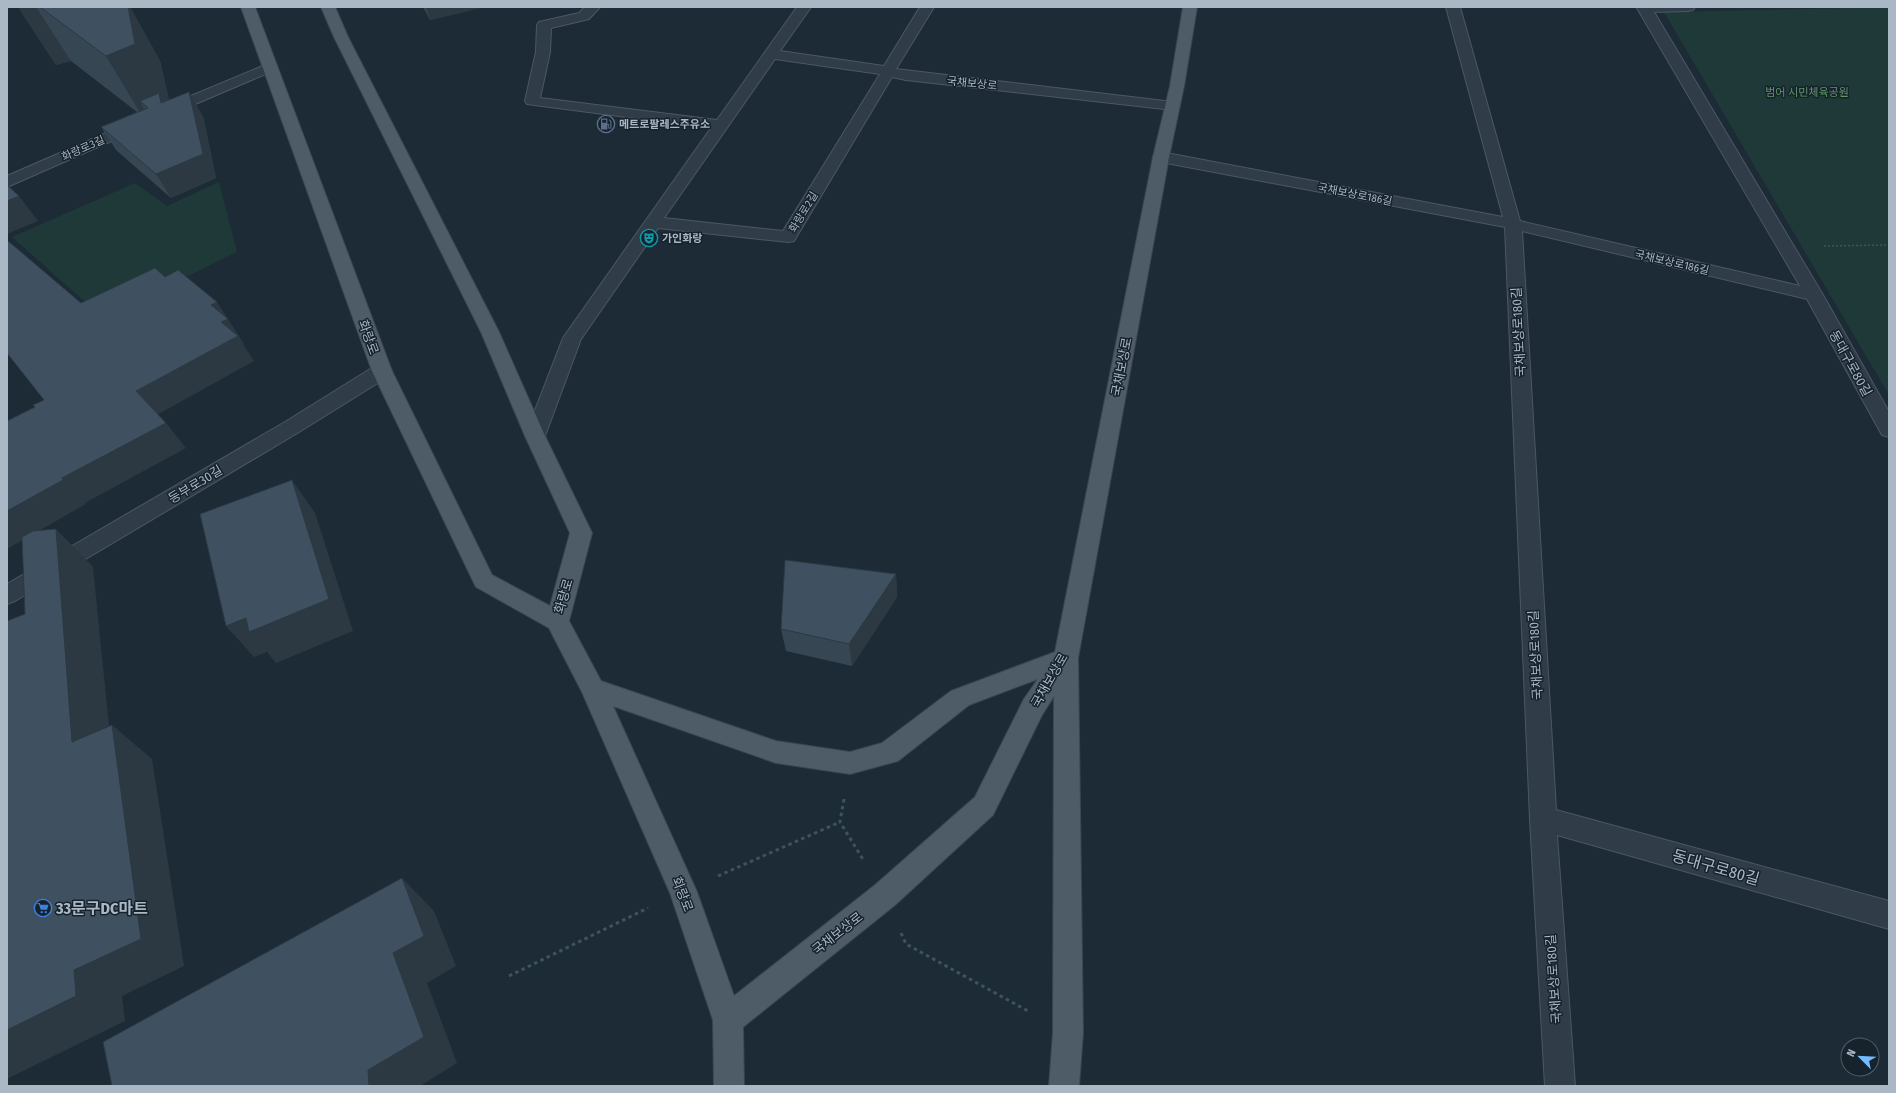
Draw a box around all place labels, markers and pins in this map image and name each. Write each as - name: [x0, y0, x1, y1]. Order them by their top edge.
- fuel station icon: 메트로팔레스주유소: [596, 114, 616, 134]
- place label: 메트로팔레스주유소: [619, 118, 710, 131]
- theatre icon: 가인화랑: [639, 228, 659, 248]
- place label: 가인화랑: [662, 232, 702, 245]
- supermarket icon: 33문구DC마트: [33, 898, 53, 918]
- place label: 33문구DC마트: [55, 899, 148, 918]

